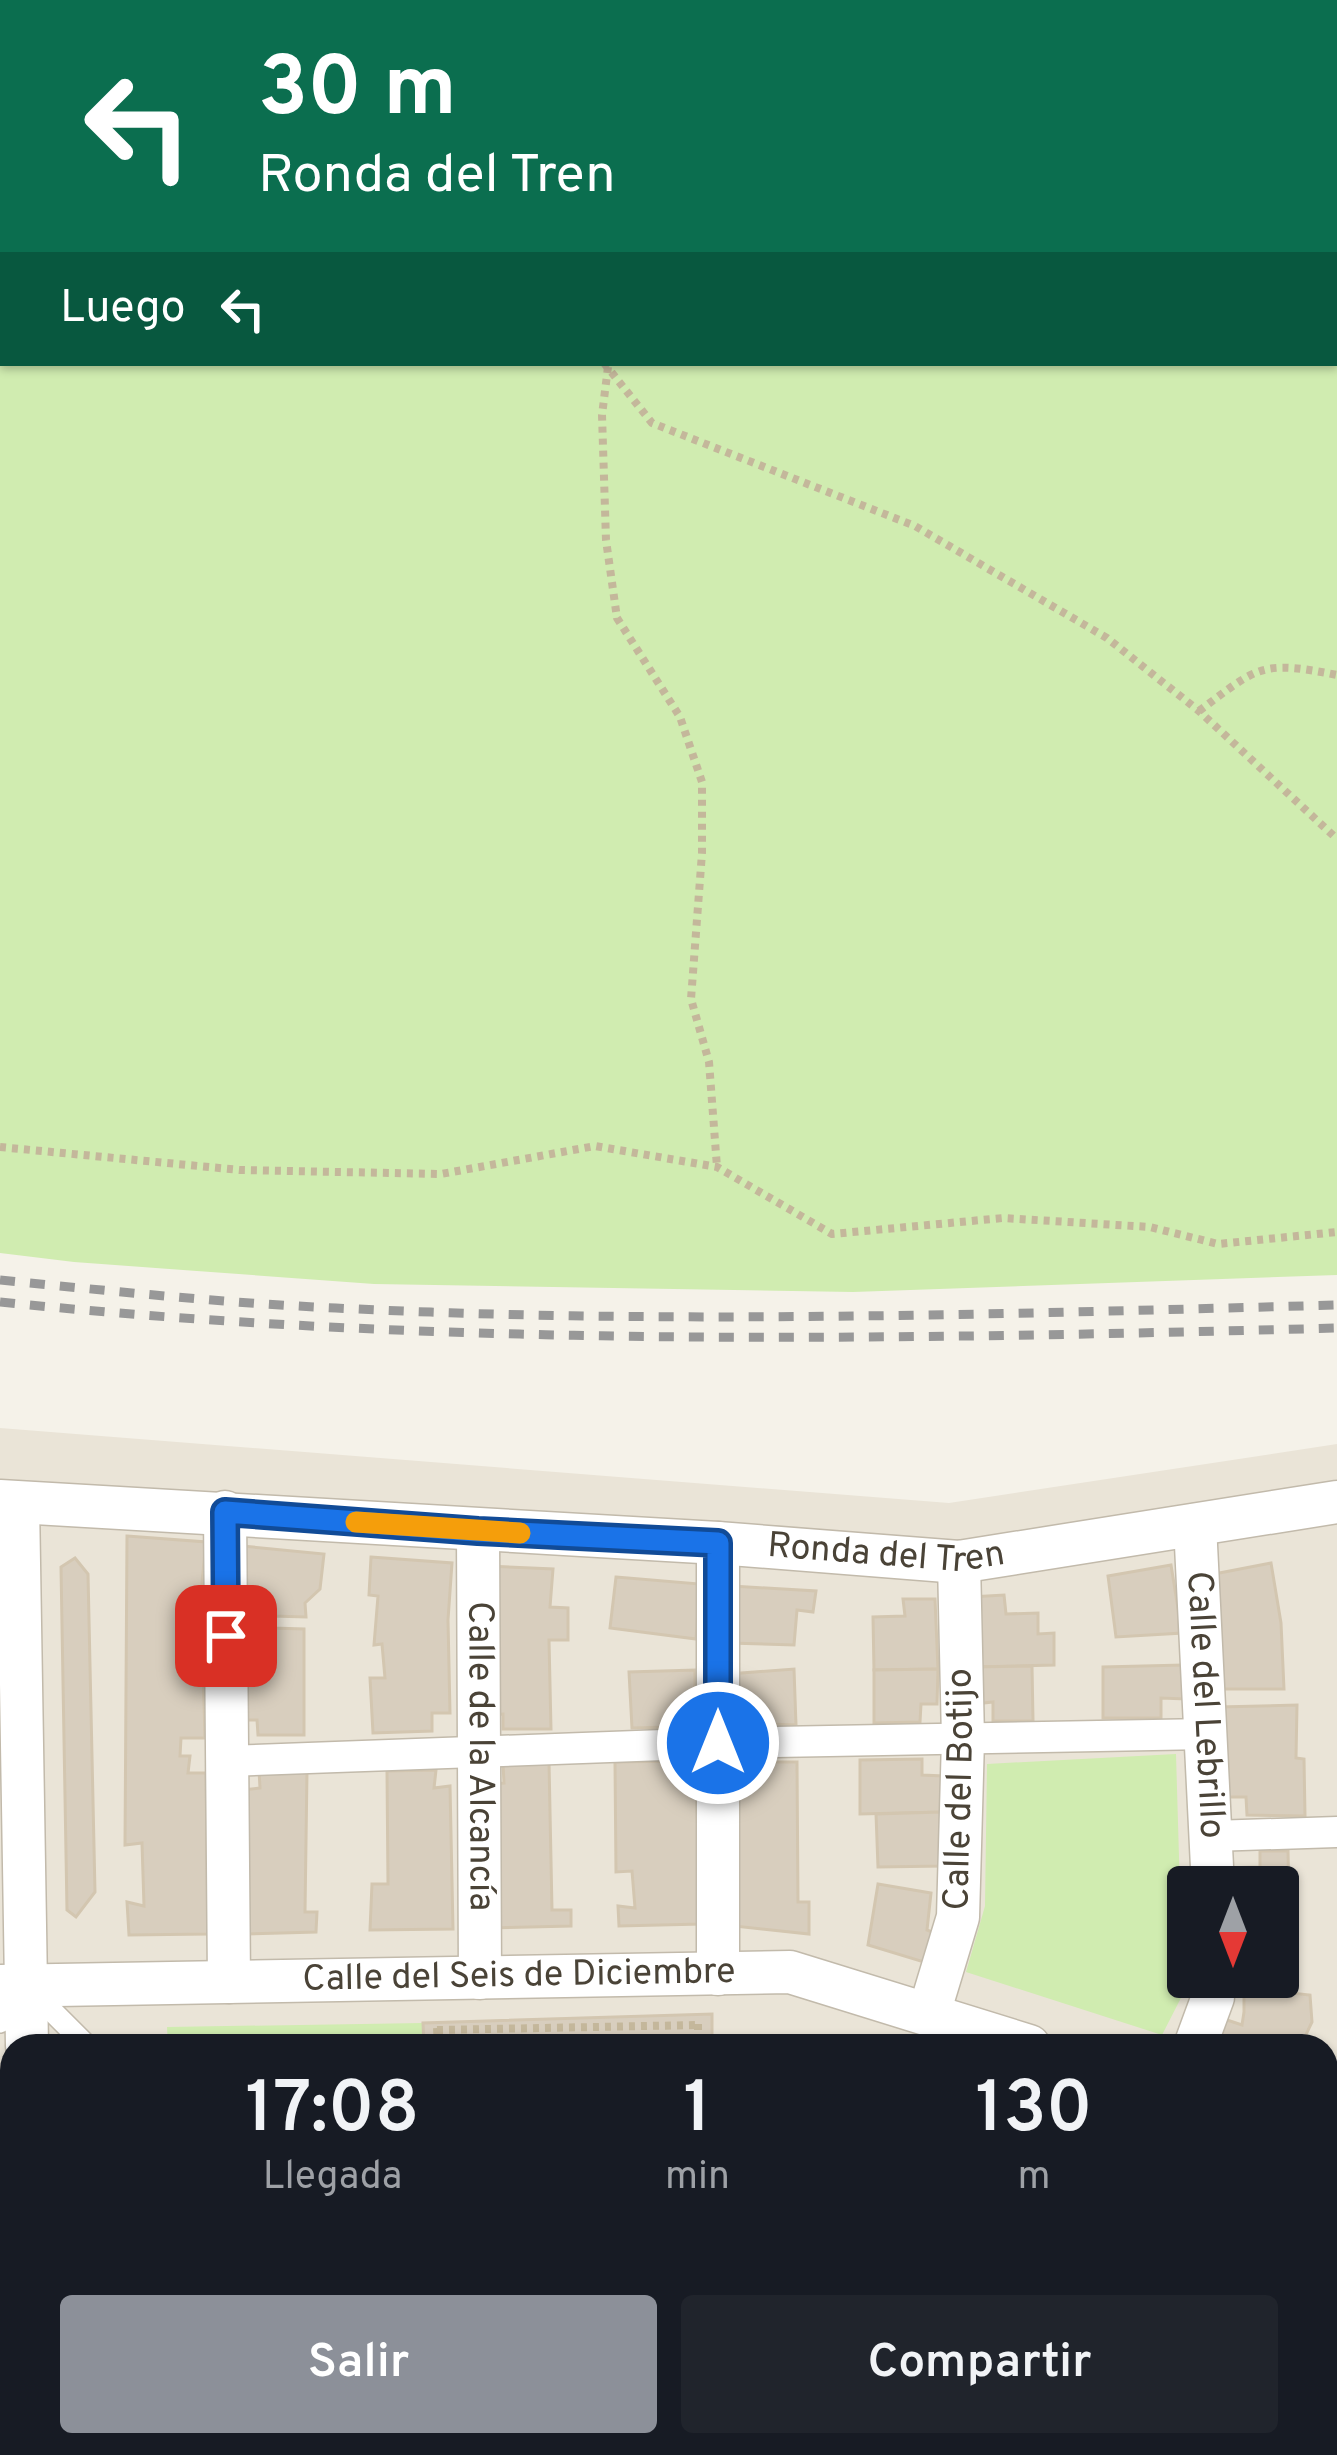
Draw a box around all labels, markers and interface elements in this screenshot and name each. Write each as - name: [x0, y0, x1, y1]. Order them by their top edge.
- text: 30 m: [258, 39, 457, 145]
- icon: left: [60, 48, 216, 204]
- text: Ronda del Tren: [258, 143, 616, 212]
- icon: left: [210, 276, 276, 342]
- text: Luego: [60, 281, 186, 338]
- street label: Ronda del Tren: [766, 1524, 1008, 1585]
- street label: Calle del Lebrillo: [1174, 1570, 1234, 1840]
- pin: [175, 1585, 277, 1687]
- street label: Calle de la Alcancía: [455, 1601, 503, 1911]
- icon: arrive: [193, 1603, 259, 1669]
- street label: Calle del Botijo: [935, 1668, 986, 1911]
- position arrow: [655, 1680, 781, 1806]
- north arrow: [1167, 1866, 1299, 1998]
- map controls: [1167, 1866, 1299, 1998]
- street label: Calle del Seis de Diciembre: [302, 1950, 736, 2004]
- text: 17:08: [245, 2066, 420, 2158]
- text: 1: [683, 2066, 712, 2158]
- text: 130: [975, 2066, 1093, 2158]
- text: Llegada: [263, 2154, 402, 2203]
- text: min: [665, 2154, 730, 2203]
- text: m: [1017, 2154, 1050, 2203]
- button: Salir: [60, 2295, 657, 2433]
- button: Compartir: [681, 2295, 1278, 2433]

